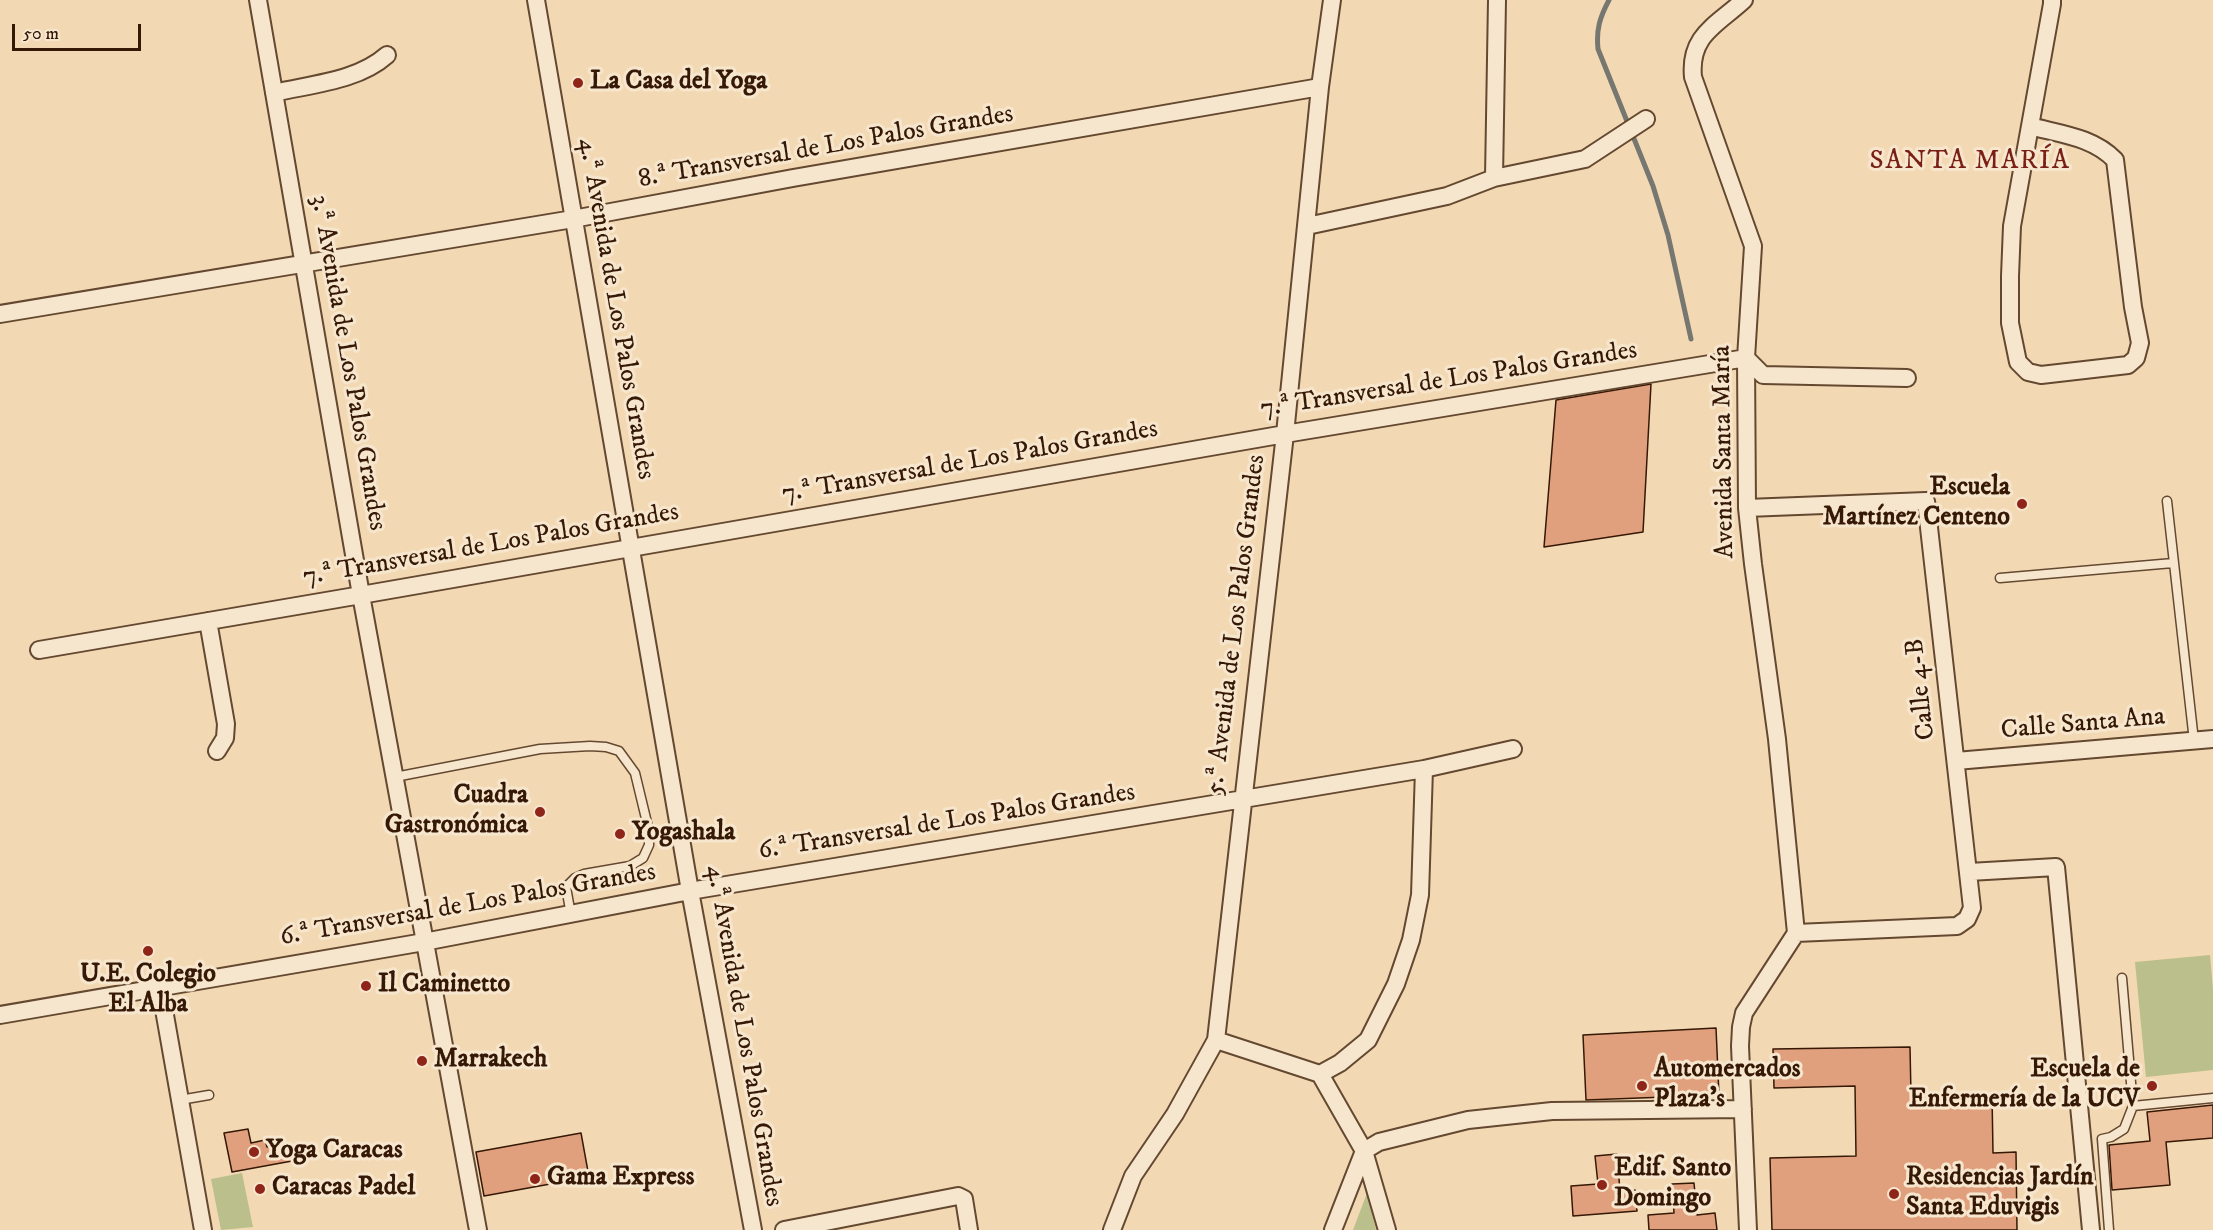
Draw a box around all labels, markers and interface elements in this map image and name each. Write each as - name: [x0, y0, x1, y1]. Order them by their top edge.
- scale bar: [15, 12, 144, 50]
- text: 50 m: [23, 23, 59, 45]
- place label: La Casa del Yoga: [590, 67, 767, 99]
- marker: La Casa del Yoga: [571, 76, 585, 90]
- street label: 8.ª Transversal de Los Palos Grandes: [636, 100, 1016, 196]
- street label: 4.ª Avenida de Los Palos Grandes: [570, 136, 660, 482]
- district label: SANTA MARÍA: [1870, 146, 2070, 178]
- street label: 3.ª Avenida de Los Palos Grandes: [302, 193, 392, 533]
- street label: 7.ª Transversal de Los Palos Grandes: [1259, 336, 1639, 426]
- street label: Avenida Santa María: [1708, 345, 1742, 559]
- street label: 7.ª Transversal de Los Palos Grandes: [780, 415, 1160, 511]
- street label: 5.ª Avenida de Los Palos Grandes: [1201, 453, 1273, 797]
- place label: Escuela Martínez Centeno: [1823, 473, 2010, 534]
- marker: Escuela Martínez Centeno: [2015, 497, 2029, 511]
- street label: 7.ª Transversal de Los Palos Grandes: [301, 498, 681, 594]
- street label: Calle 4-B: [1900, 636, 1944, 742]
- street label: Calle Santa Ana: [2000, 702, 2166, 748]
- street label: 6.ª Transversal de Los Palos Grandes: [757, 778, 1137, 868]
- place label: Cuadra Gastronómica: [385, 781, 528, 843]
- marker: Cuadra Gastronómica: [533, 805, 547, 819]
- place label: Yogashala: [632, 818, 735, 850]
- marker: Yogashala: [613, 827, 627, 841]
- street label: 6.ª Transversal de Los Palos Grandes: [278, 858, 658, 954]
- street label: 4.ª Avenida de Los Palos Grandes: [698, 863, 788, 1209]
- marker: U.E. Colegio El Alba: [141, 944, 155, 958]
- place label: U.E. Colegio El Alba: [80, 960, 216, 1022]
- place label: Il Caminetto: [378, 970, 510, 1002]
- marker: Il Caminetto: [359, 979, 373, 993]
- place label: Marrakech: [434, 1045, 547, 1077]
- marker: Marrakech: [415, 1054, 429, 1068]
- place label: Automercados Plaza's: [1654, 1055, 1800, 1116]
- place label: Escuela de Enfermería de la UCV: [1909, 1055, 2140, 1116]
- marker: Automercados Plaza's: [1635, 1079, 1649, 1093]
- marker: Escuela de Enfermería de la UCV: [2145, 1079, 2159, 1093]
- place label: Yoga Caracas: [266, 1136, 403, 1168]
- marker: Yoga Caracas: [247, 1145, 261, 1159]
- place label: Edif. Santo Domingo: [1614, 1154, 1731, 1216]
- place label: Gama Express: [547, 1163, 694, 1195]
- place label: Residencias Jardín Santa Eduvigis: [1906, 1163, 2093, 1224]
- marker: Gama Express: [528, 1172, 542, 1186]
- place label: Caracas Padel: [272, 1173, 415, 1205]
- marker: Edif. Santo Domingo: [1595, 1178, 1609, 1192]
- marker: Caracas Padel: [253, 1182, 267, 1196]
- marker: Residencias Jardín Santa Eduvigis: [1887, 1187, 1901, 1201]

